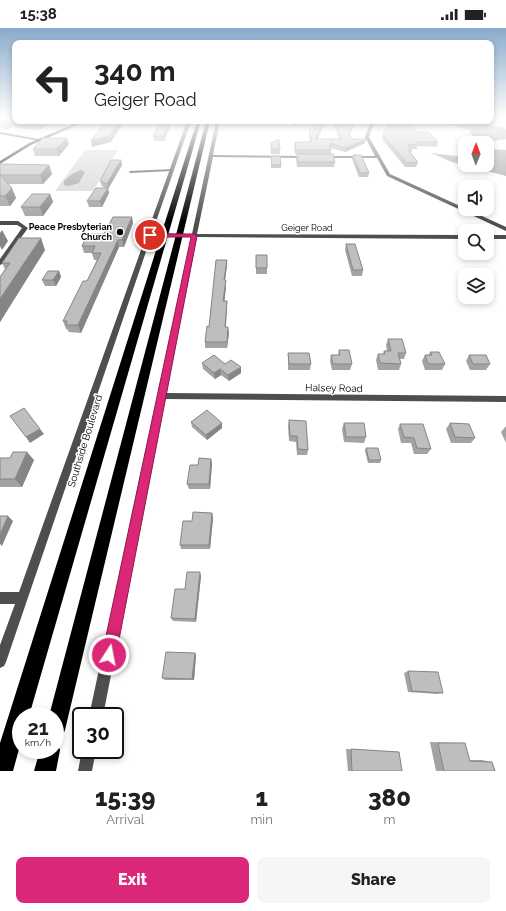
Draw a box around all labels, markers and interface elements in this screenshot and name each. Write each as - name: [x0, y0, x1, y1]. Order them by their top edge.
- text: 15:38: [20, 5, 57, 23]
- text: 340 m: [94, 55, 176, 88]
- icon: left: [28, 56, 80, 108]
- text: Geiger Road: [94, 89, 197, 110]
- north arrow: [458, 136, 494, 172]
- map controls: [458, 136, 494, 304]
- button: sound: [458, 180, 494, 216]
- pin: [133, 218, 167, 252]
- place label: Peace Presbyterian Church: [29, 222, 112, 242]
- street label: Geiger Road: [281, 223, 333, 233]
- icon: arrive: [139, 224, 161, 246]
- button: search: [458, 224, 494, 260]
- marker: Peace Presbyterian Church: [115, 227, 125, 237]
- button: layers: [458, 268, 494, 304]
- street label: Halsey Road: [305, 382, 363, 394]
- street label: Southside Boulevard: [66, 393, 104, 489]
- position arrow: [88, 634, 130, 676]
- speed limit sign: 30: [72, 707, 124, 759]
- text: 21: [27, 716, 49, 740]
- text: km/h: [25, 737, 51, 748]
- text: 15:39: [95, 783, 155, 812]
- text: 1: [255, 783, 268, 812]
- text: 380: [368, 783, 411, 812]
- text: Arrival: [106, 812, 144, 827]
- text: min: [250, 812, 273, 827]
- text: m: [383, 812, 395, 827]
- button: Exit: [16, 857, 249, 903]
- button: Share: [257, 857, 490, 903]

